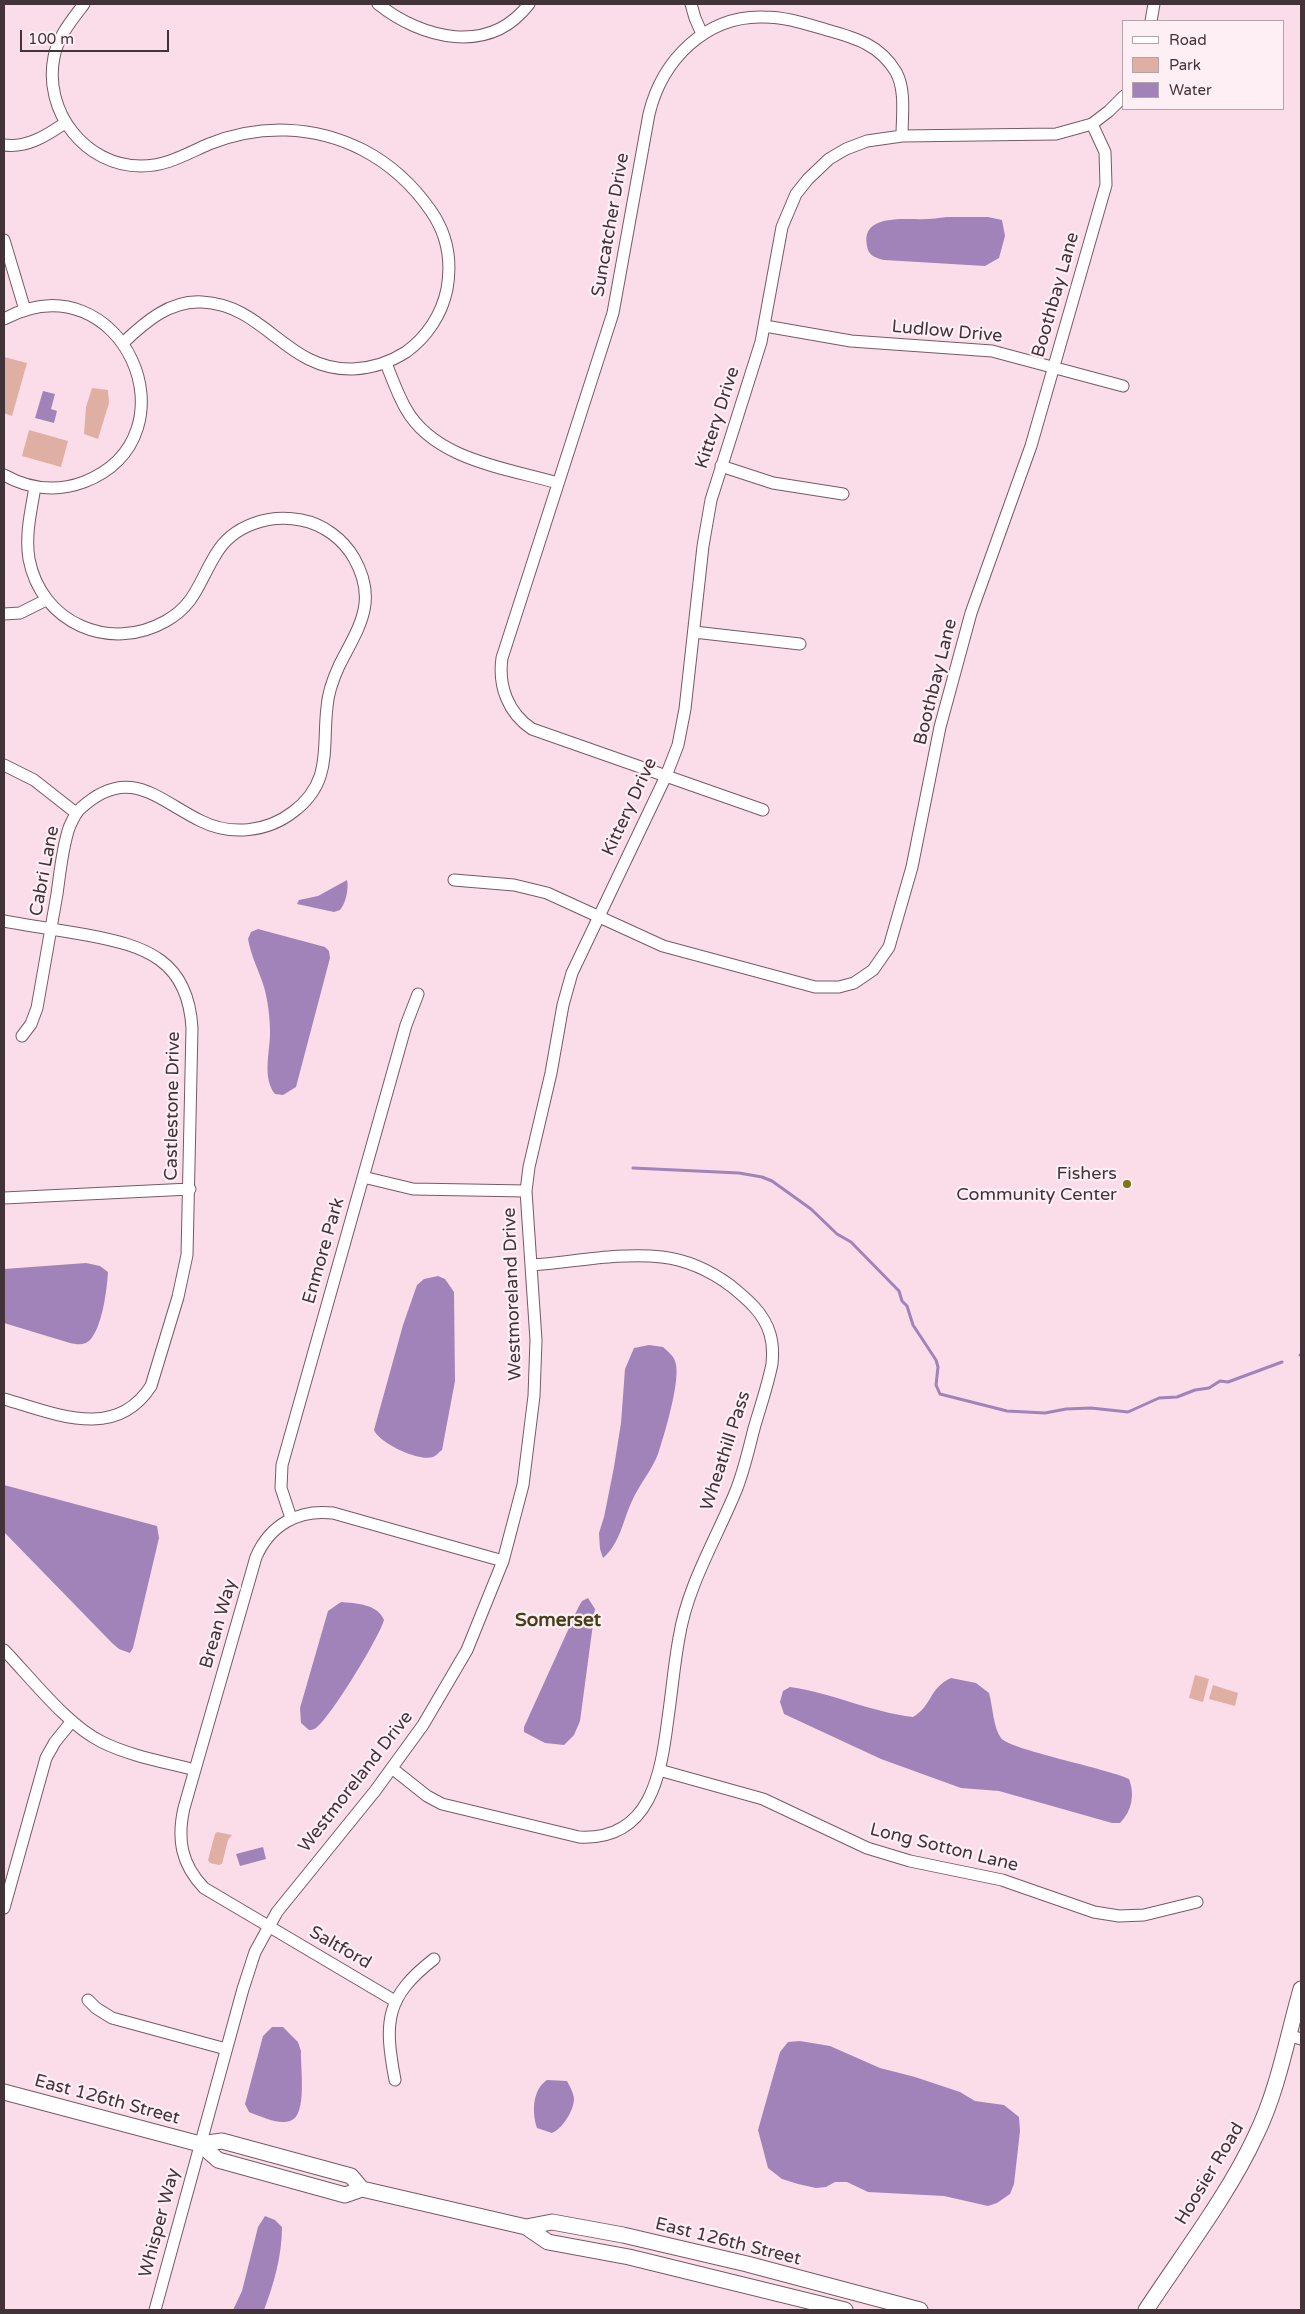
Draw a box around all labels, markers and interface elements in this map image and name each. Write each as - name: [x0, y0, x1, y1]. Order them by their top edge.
- scale bar: [22, 20, 171, 52]
- legend: [1122, 20, 1285, 110]
- text: 100 m: [28, 30, 74, 48]
- text: Road: [1169, 31, 1207, 49]
- text: Park: [1169, 56, 1201, 74]
- text: Water: [1169, 81, 1212, 99]
- street label: Suncatcher Drive: [588, 151, 634, 299]
- street label: Boothbay Lane: [1028, 230, 1084, 360]
- street label: Ludlow Drive: [891, 316, 1003, 348]
- street label: Kittery Drive: [691, 364, 745, 472]
- street label: Boothbay Lane: [910, 617, 962, 747]
- street label: Kittery Drive: [598, 754, 662, 860]
- street label: Cabri Lane: [26, 824, 64, 918]
- street label: Castlestone Drive: [161, 1031, 185, 1181]
- place label: Fishers Community Center: [956, 1163, 1117, 1206]
- marker: Fishers Community Center: [1121, 1178, 1133, 1190]
- street label: Enmore Park: [298, 1195, 350, 1307]
- street label: Westmoreland Drive: [499, 1207, 527, 1381]
- street label: Wheathill Pass: [697, 1389, 755, 1513]
- street label: Brean Way: [196, 1577, 242, 1671]
- district label: Somerset: [515, 1610, 601, 1632]
- street label: Westmoreland Drive: [294, 1707, 418, 1857]
- street label: Long Sotton Lane: [868, 1819, 1020, 1877]
- street label: Saltford: [305, 1922, 375, 1974]
- street label: East 126th Street: [32, 2070, 182, 2130]
- street label: Hoosier Road: [1171, 2119, 1249, 2229]
- street label: Whisper Way: [135, 2166, 185, 2280]
- street label: East 126th Street: [653, 2213, 803, 2271]

